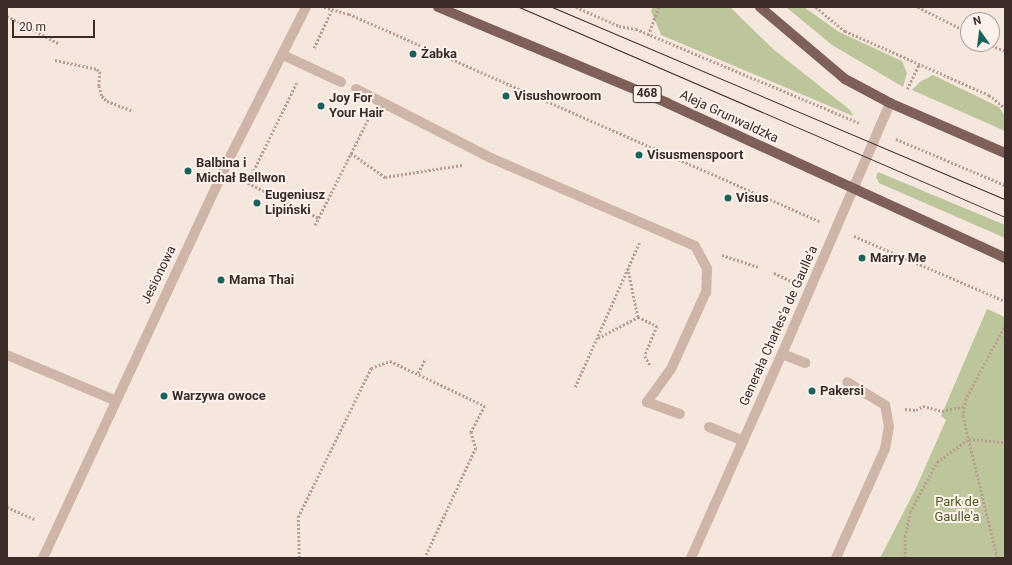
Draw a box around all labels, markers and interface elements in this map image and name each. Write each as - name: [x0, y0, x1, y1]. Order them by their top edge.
- scale bar: [14, 12, 97, 38]
- north arrow: [960, 12, 1000, 52]
- text: N: [972, 14, 983, 28]
- text: 20 m: [19, 20, 46, 34]
- place label: Żabka: [421, 46, 457, 62]
- marker: Żabka: [408, 49, 418, 59]
- road number: 468: [632, 84, 662, 104]
- street label: Aleja Grunwaldzka: [677, 87, 781, 147]
- place label: Visushowroom: [514, 88, 601, 104]
- place label: Joy For Your Hair: [329, 91, 384, 122]
- marker: Visushowroom: [501, 91, 511, 101]
- marker: Joy For Your Hair: [316, 101, 326, 111]
- place label: Visusmenspoort: [647, 147, 743, 163]
- marker: Visusmenspoort: [634, 150, 644, 160]
- place label: Balbina i Michał Bellwon: [196, 156, 285, 187]
- marker: Balbina i Michał Bellwon: [183, 166, 193, 176]
- place label: Eugeniusz Lipiński: [265, 188, 325, 219]
- place label: Visus: [736, 190, 769, 206]
- marker: Visus: [723, 193, 733, 203]
- marker: Eugeniusz Lipiński: [252, 198, 262, 208]
- street label: Jesionowa: [138, 243, 180, 307]
- street label: Generała Charles'a de Gaulle'a: [737, 244, 821, 408]
- place label: Marry Me: [870, 250, 926, 266]
- marker: Marry Me: [857, 253, 867, 263]
- place label: Mama Thai: [229, 272, 295, 288]
- marker: Mama Thai: [216, 275, 226, 285]
- place label: Pakersi: [820, 383, 864, 399]
- marker: Pakersi: [807, 386, 817, 396]
- place label: Warzywa owoce: [172, 388, 266, 404]
- marker: Warzywa owoce: [159, 391, 169, 401]
- park label: Park de Gaulle'a: [934, 495, 980, 526]

